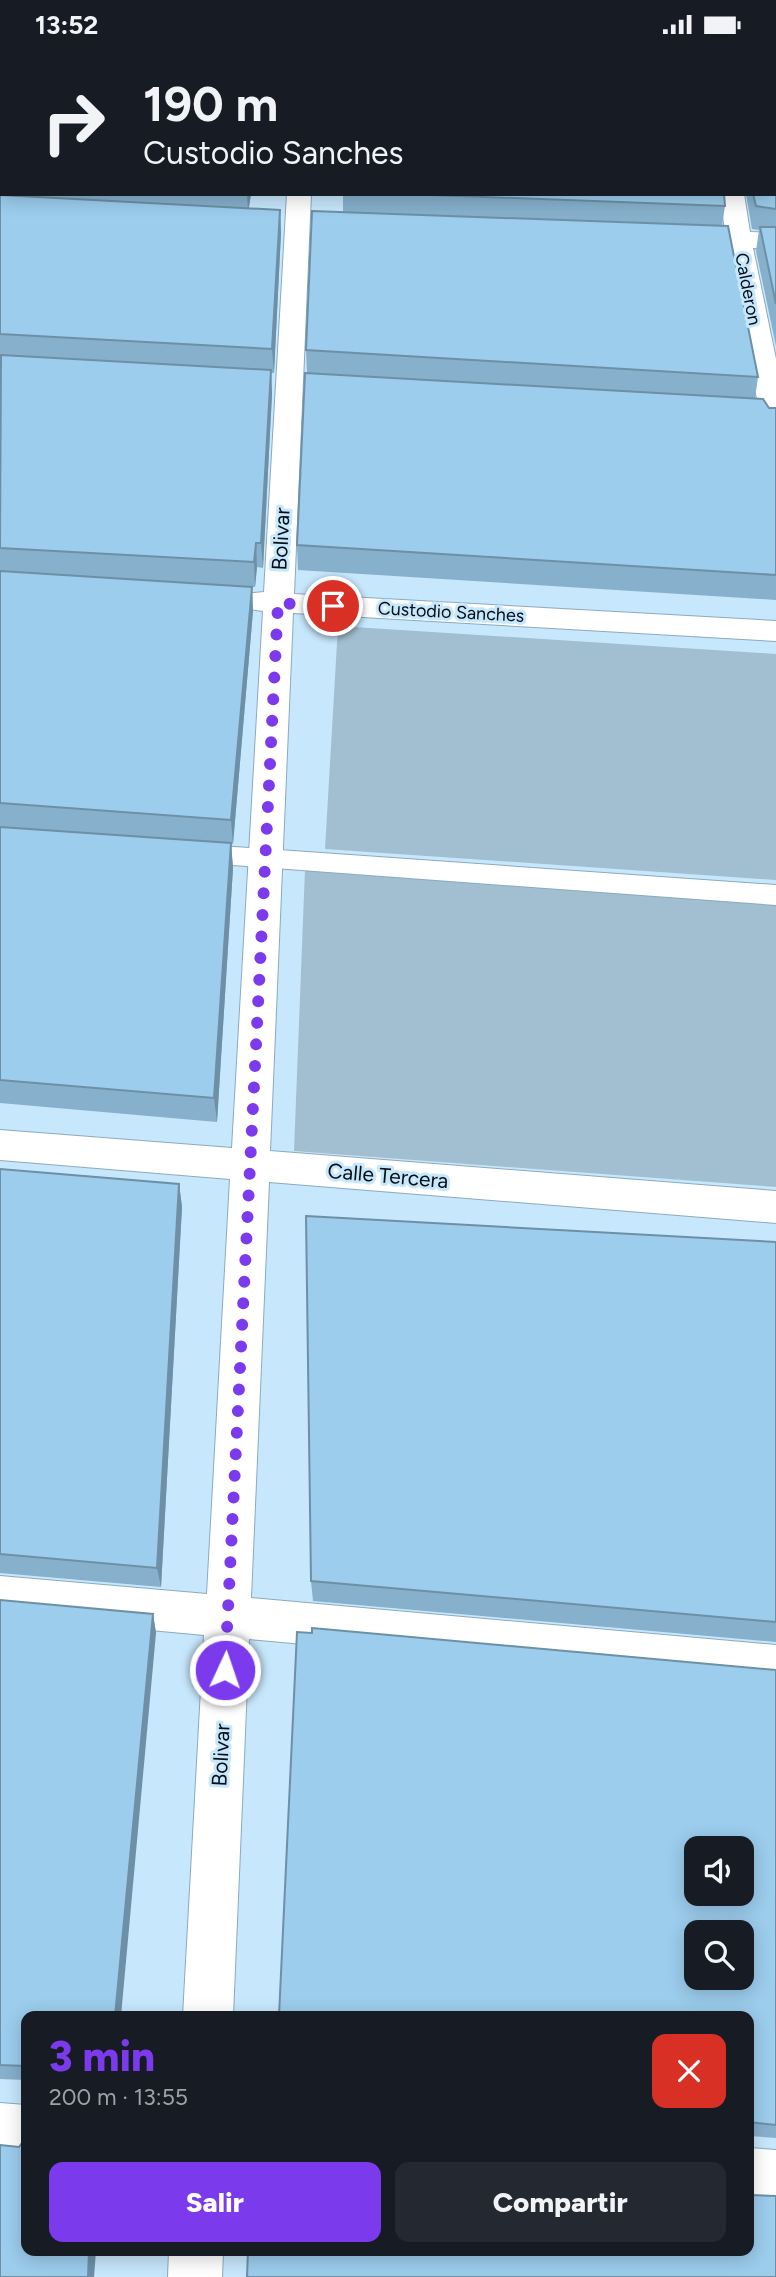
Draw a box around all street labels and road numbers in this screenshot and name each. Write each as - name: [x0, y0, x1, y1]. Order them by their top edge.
- street label: Calderon: [730, 251, 766, 327]
- street label: Bolivar: [266, 507, 295, 571]
- street label: Custodio Sanches: [377, 597, 525, 627]
- street label: Calle Tercera: [327, 1158, 450, 1193]
- street label: Bolivar: [206, 1723, 235, 1787]

